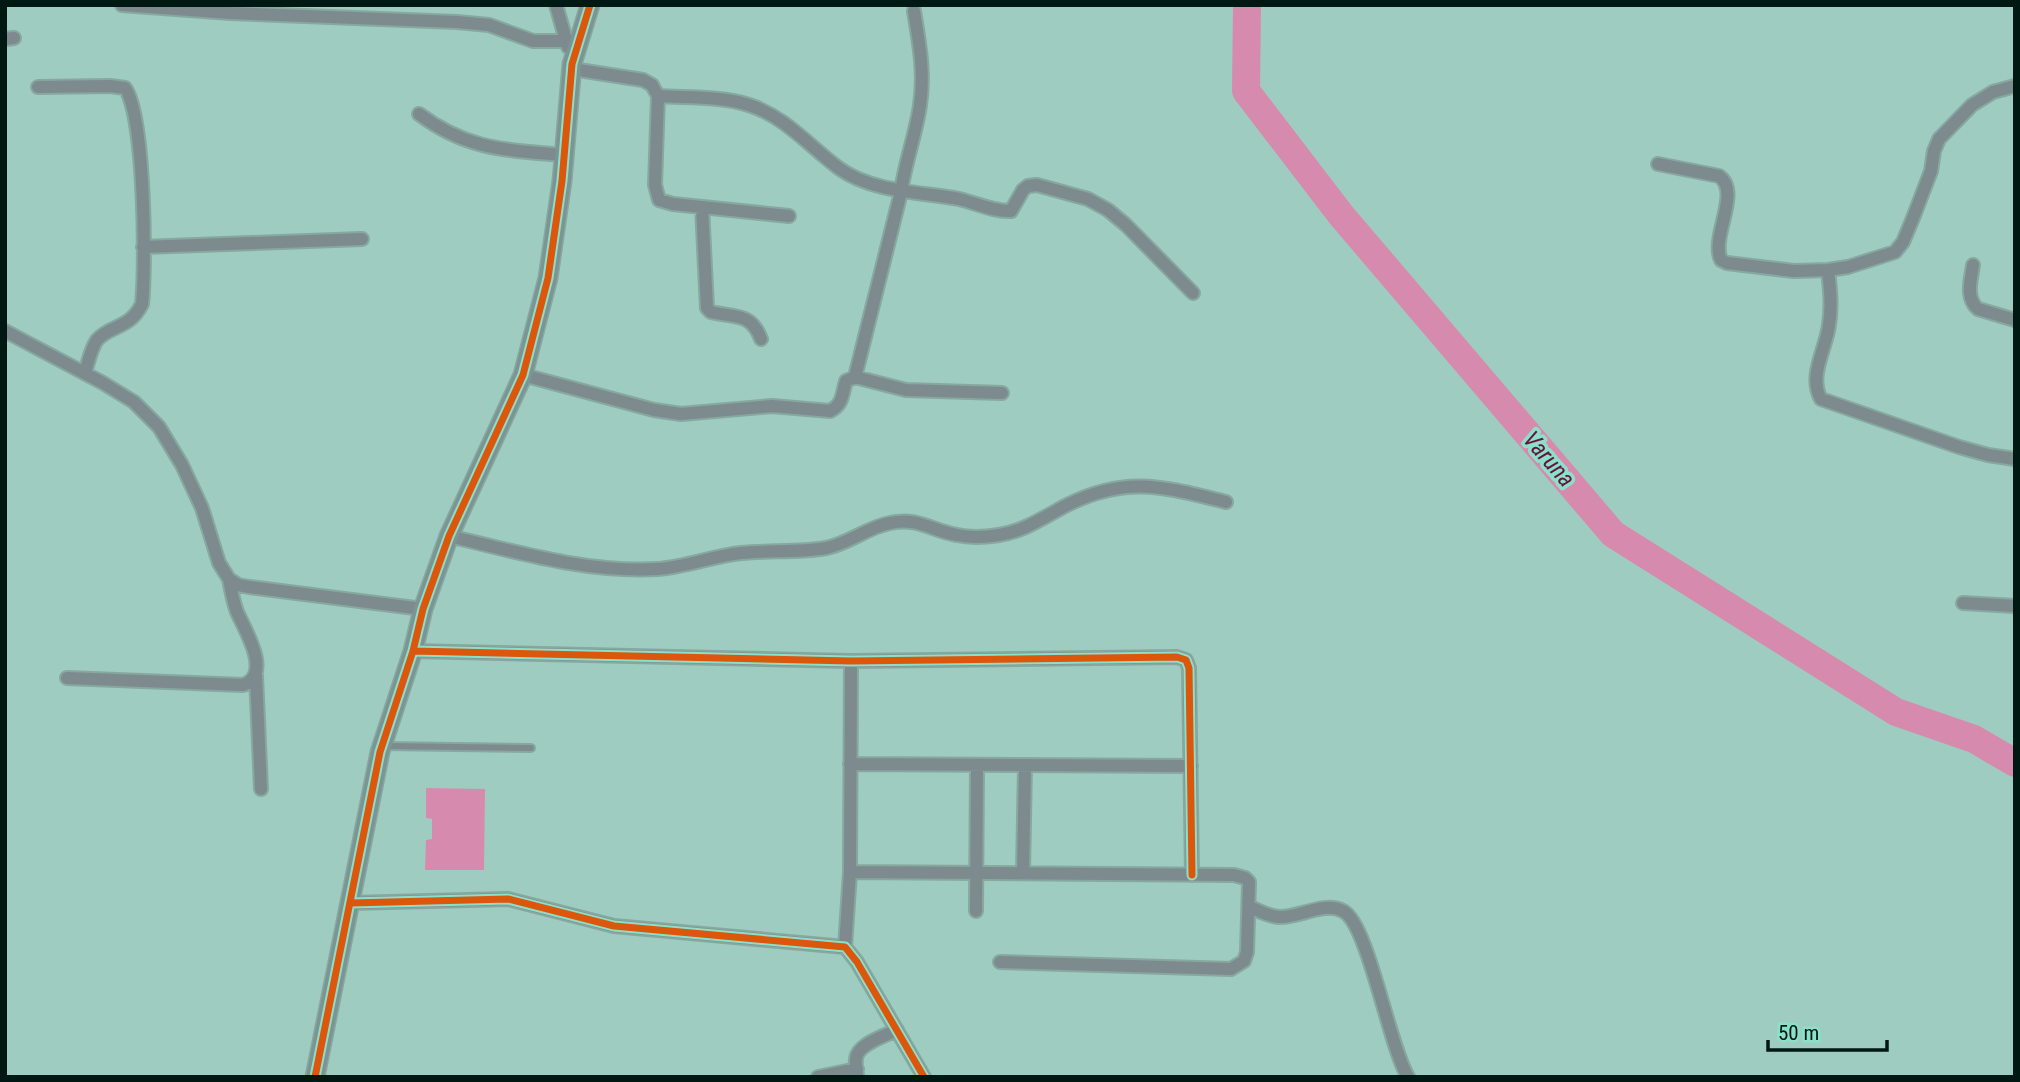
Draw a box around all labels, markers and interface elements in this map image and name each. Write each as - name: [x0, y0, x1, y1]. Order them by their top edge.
- water label: Varuna: [1517, 425, 1581, 493]
- scale bar: [1768, 1009, 1887, 1052]
- text: 50 m: [1778, 1021, 1819, 1045]

